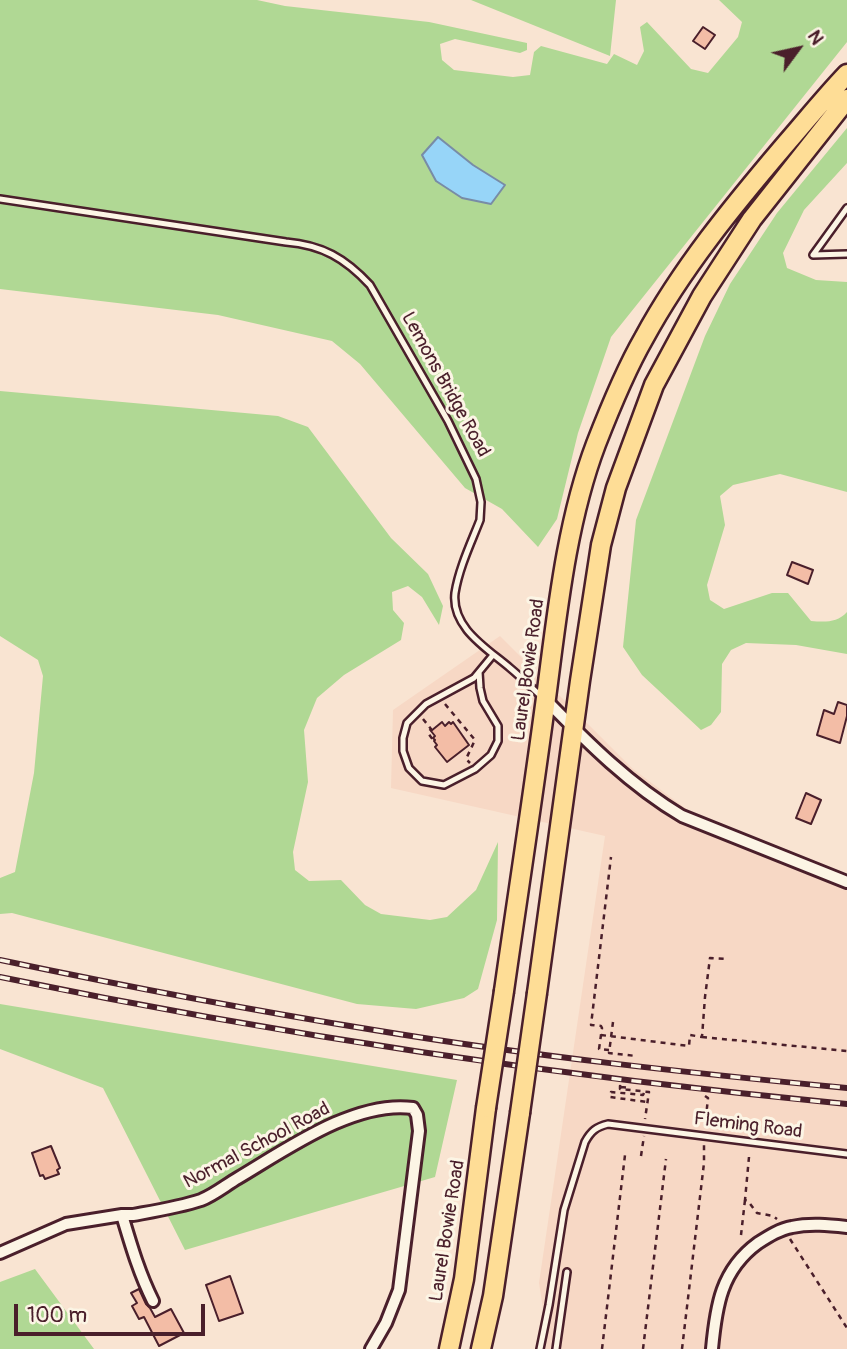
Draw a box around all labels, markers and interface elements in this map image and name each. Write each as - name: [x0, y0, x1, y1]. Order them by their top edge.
- north arrow: [763, 14, 833, 84]
- text: N: [802, 26, 829, 49]
- street label: Lemons Bridge Road: [396, 309, 494, 461]
- street label: Laurel Bowie Road: [508, 598, 550, 742]
- street label: Normal School Road: [180, 1098, 334, 1194]
- street label: Fleming Road: [693, 1108, 803, 1144]
- street label: Laurel Bowie Road: [426, 1159, 470, 1303]
- scale bar: [18, 1290, 208, 1334]
- text: 100 m: [27, 1302, 87, 1329]

